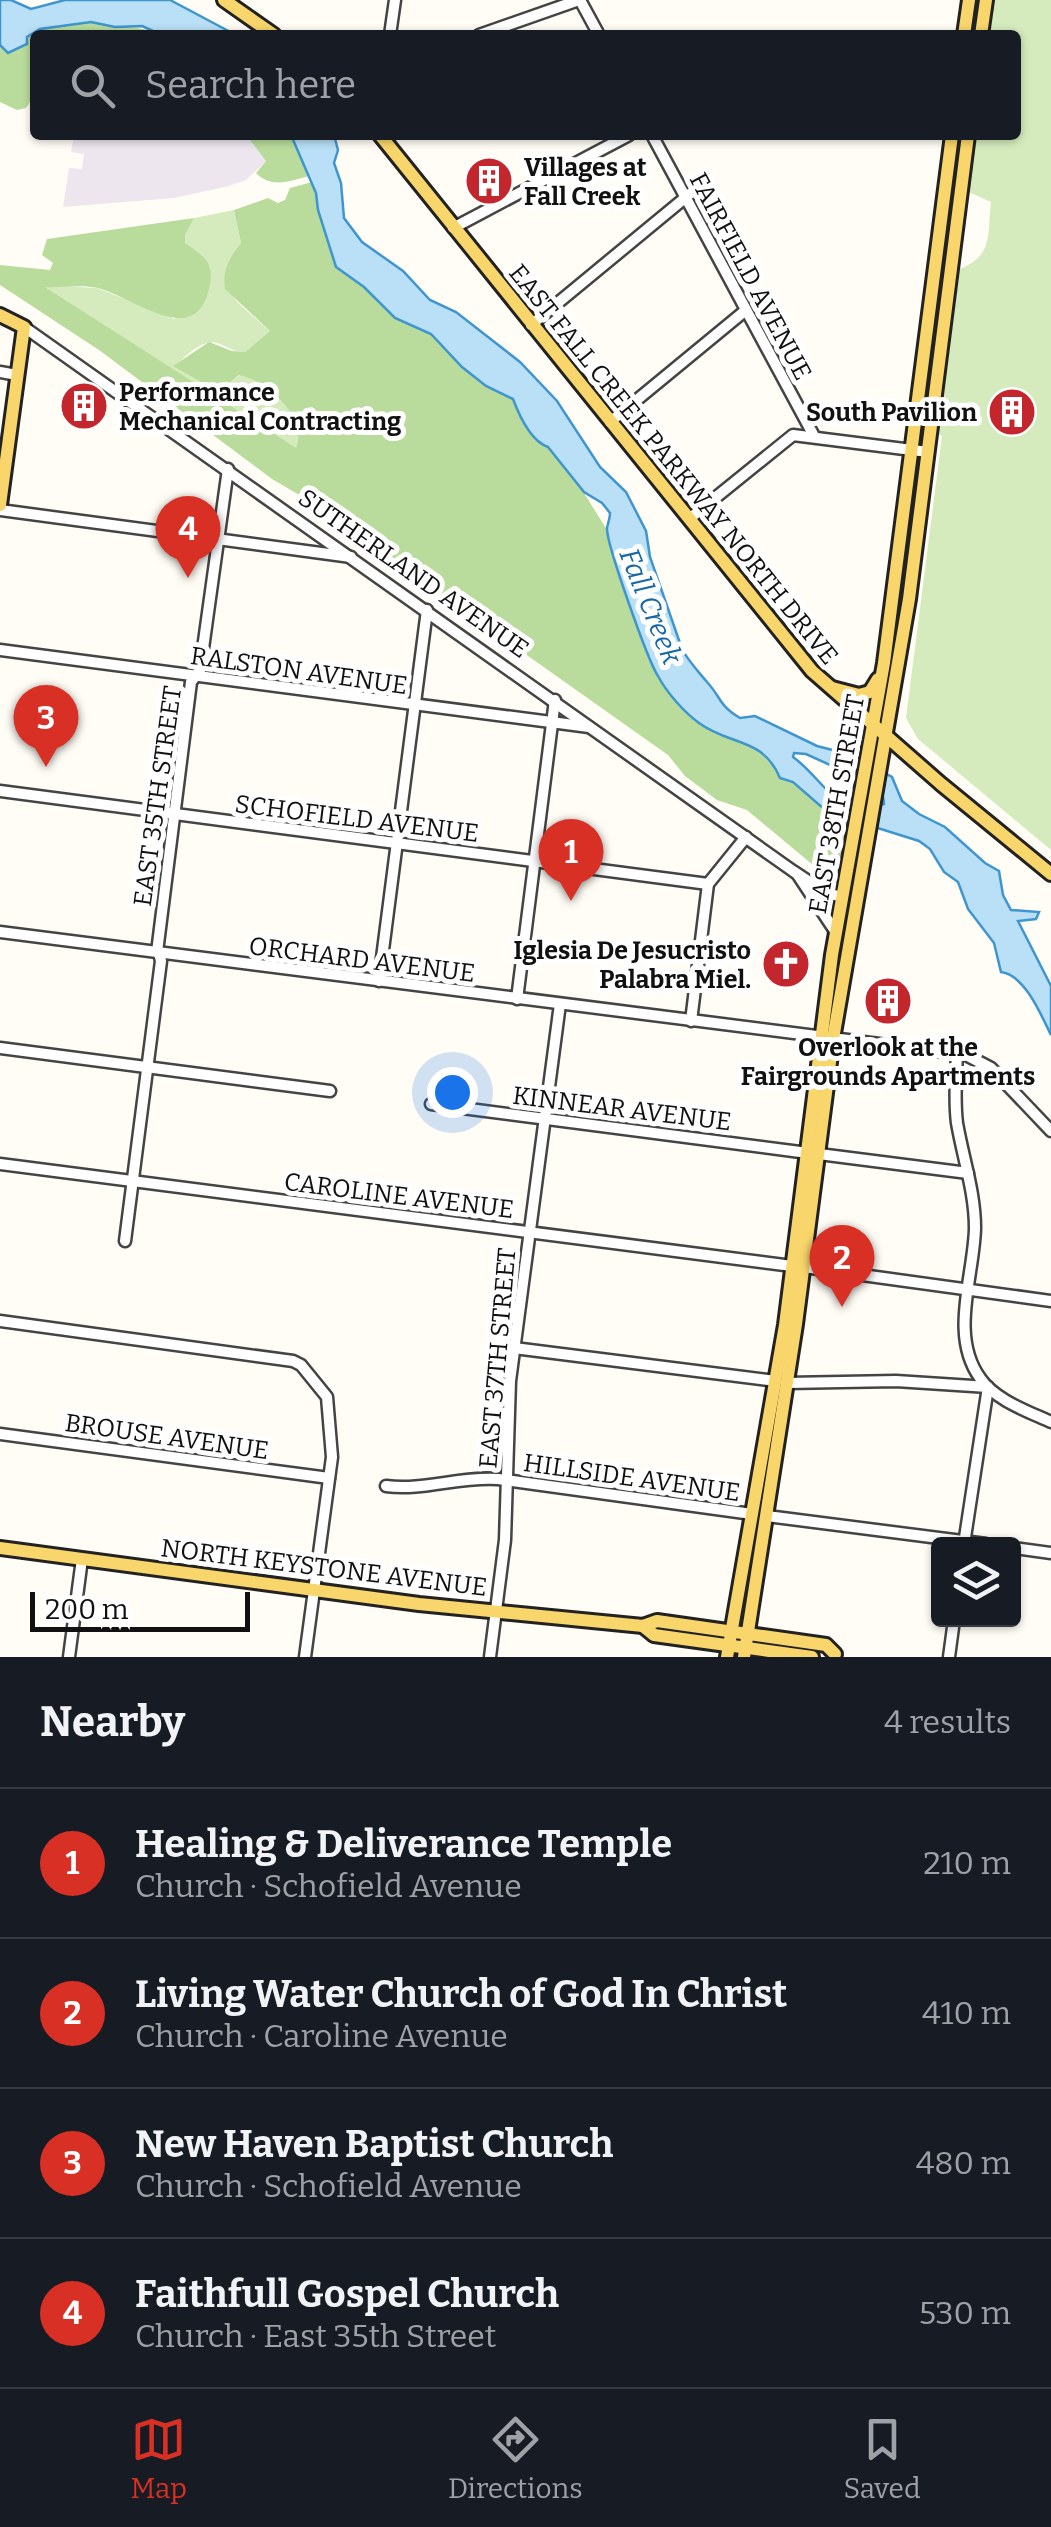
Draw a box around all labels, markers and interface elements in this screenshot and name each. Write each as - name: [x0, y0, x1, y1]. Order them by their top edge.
- search box: [30, 30, 1021, 140]
- icon: search: [65, 58, 120, 113]
- text: Search here: [145, 62, 356, 108]
- place label: Villages at Fall Creek: [524, 153, 647, 212]
- building icon: Villages at Fall Creek: [463, 155, 515, 207]
- street label: FAIRFIELD AVENUE: [683, 168, 817, 385]
- street label: EAST FALL CREEK PARKWAY NORTH DRIVE: [502, 258, 844, 671]
- place label: Performance Mechanical Contracting: [119, 378, 401, 437]
- building icon: Performance Mechanical Contracting: [58, 380, 110, 432]
- building icon: South Pavilion: [986, 386, 1038, 438]
- place label: South Pavilion: [806, 398, 977, 428]
- street label: SUTHERLAND AVENUE: [293, 483, 534, 665]
- pin: 4: [156, 496, 220, 578]
- water label: Fall Creek: [612, 543, 689, 670]
- street label: RALSTON AVENUE: [188, 641, 409, 701]
- pin: 3: [13, 684, 78, 767]
- street label: EAST 35TH STREET: [128, 684, 188, 908]
- street label: EAST 38TH STREET: [803, 692, 871, 916]
- street label: SCHOFIELD AVENUE: [233, 789, 481, 849]
- pin: 1: [538, 818, 604, 901]
- street label: ORCHARD AVENUE: [247, 931, 477, 989]
- place label: Iglesia De Jesucristo Palabra Miel.: [514, 936, 751, 995]
- church icon: Iglesia De Jesucristo Palabra Miel.: [760, 938, 812, 990]
- building icon: Overlook at the Fairgrounds Apartments: [862, 975, 914, 1027]
- place label: Overlook at the Fairgrounds Apartments: [741, 1033, 1035, 1092]
- your location: [427, 1067, 478, 1118]
- street label: KINNEAR AVENUE: [511, 1081, 733, 1137]
- street label: CAROLINE AVENUE: [282, 1167, 515, 1225]
- pin: 2: [810, 1224, 874, 1307]
- street label: EAST 37TH STREET: [473, 1247, 523, 1470]
- street label: BROUSE AVENUE: [63, 1408, 271, 1466]
- street label: HILLSIDE AVENUE: [522, 1448, 742, 1508]
- street label: NORTH KEYSTONE AVENUE: [159, 1533, 489, 1603]
- map controls: [931, 1537, 1021, 1627]
- button: layers: [931, 1537, 1021, 1627]
- scale bar: [30, 1587, 250, 1632]
- text: 200 m: [45, 1593, 128, 1626]
- text: Nearby: [40, 1697, 185, 1747]
- text: 4 results: [884, 1703, 1011, 1741]
- text: Healing & Deliverance Temple: [135, 1821, 672, 1867]
- text: 1: [66, 1844, 79, 1882]
- text: 210 m: [923, 1844, 1011, 1882]
- text: Church · Schofield Avenue: [135, 1867, 522, 1905]
- text: Living Water Church of God In Christ: [135, 1971, 787, 2017]
- text: 2: [63, 1994, 82, 2032]
- text: 410 m: [922, 1994, 1011, 2032]
- text: Church · Caroline Avenue: [135, 2017, 508, 2055]
- text: New Haven Baptist Church: [135, 2121, 613, 2167]
- text: 3: [63, 2144, 82, 2182]
- text: 480 m: [916, 2144, 1011, 2182]
- text: Church · Schofield Avenue: [135, 2167, 522, 2205]
- text: Faithfull Gospel Church: [135, 2271, 559, 2317]
- text: 4: [63, 2294, 82, 2332]
- text: 530 m: [919, 2294, 1011, 2332]
- text: Church · East 35th Street: [135, 2317, 496, 2355]
- tab: Map: [130, 2412, 187, 2505]
- tab: Directions: [448, 2412, 583, 2505]
- tab: Saved: [844, 2412, 921, 2505]

